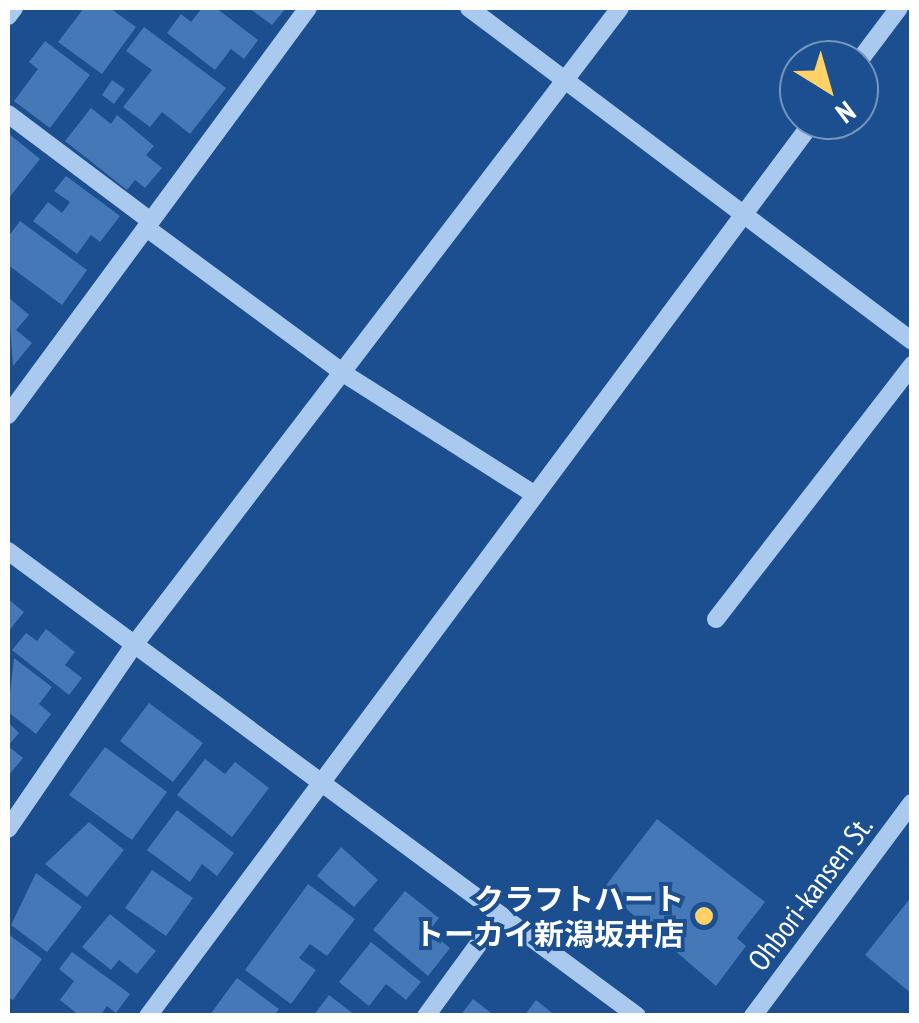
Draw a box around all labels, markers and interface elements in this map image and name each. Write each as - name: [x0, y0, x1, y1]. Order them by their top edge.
- north arrow: [779, 40, 879, 140]
- text: N: [829, 93, 863, 132]
- street label: Ohbori-kansen St.: [740, 809, 880, 977]
- place label: クラフトハート トーカイ新潟坂井店: [414, 881, 684, 952]
- marker: クラフトハート トーカイ新潟坂井店: [693, 905, 715, 927]

